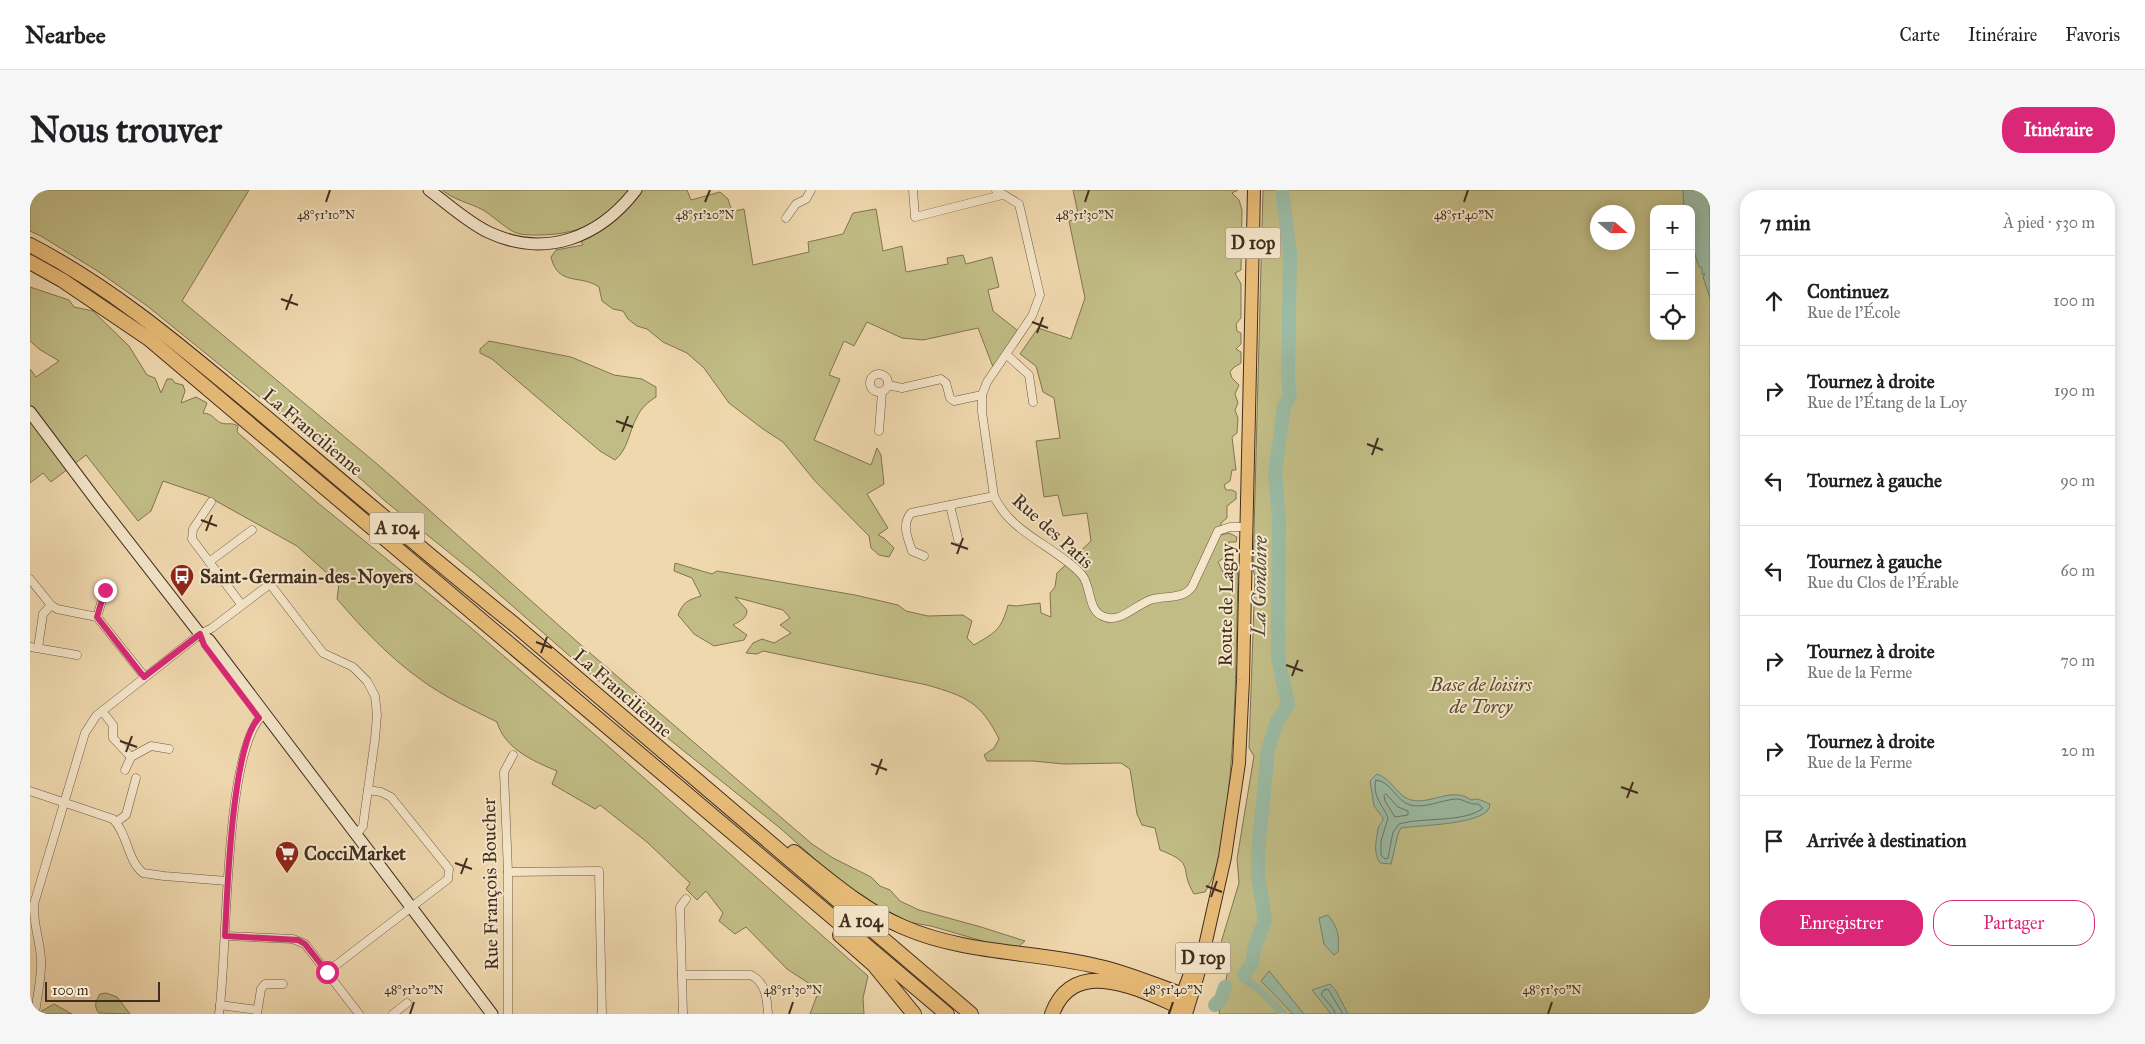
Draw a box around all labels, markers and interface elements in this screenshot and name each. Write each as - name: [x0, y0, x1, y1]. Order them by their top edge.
- text: Nearbee: [25, 20, 106, 50]
- text: Carte: [1900, 24, 1940, 46]
- text: Itinéraire: [1968, 24, 2037, 46]
- text: Favoris: [2065, 24, 2120, 46]
- button: Itinéraire: [2002, 107, 2115, 153]
- text: Nous trouver: [30, 109, 222, 152]
- north arrow: [1590, 205, 1635, 250]
- map controls: [1650, 205, 1695, 340]
- button: +: [1650, 205, 1695, 250]
- text: 48°51'10"N: [297, 208, 355, 222]
- text: 48°51'20"N: [675, 208, 735, 222]
- text: 48°51'30"N: [1056, 208, 1114, 222]
- text: 48°51'40"N: [1434, 208, 1494, 222]
- text: 7 min: [1760, 210, 1811, 236]
- text: À pied · 530 m: [2003, 213, 2095, 232]
- road number: D 10p: [1226, 228, 1280, 258]
- button: −: [1650, 250, 1695, 295]
- text: Continuez: [1807, 280, 1889, 303]
- icon: ahead: [1760, 287, 1788, 315]
- text: 100 m: [2053, 291, 2095, 310]
- button: locate: [1650, 295, 1695, 340]
- text: Rue de l'École: [1807, 303, 1900, 322]
- text: Tournez à droite: [1807, 370, 1935, 393]
- icon: right: [1760, 377, 1788, 405]
- text: 190 m: [2054, 381, 2095, 400]
- street label: La Francilienne: [258, 384, 368, 481]
- text: Rue de l'Étang de la Loy: [1807, 393, 1967, 412]
- icon: left: [1760, 467, 1788, 495]
- text: Tournez à gauche: [1807, 469, 1942, 492]
- text: 90 m: [2060, 471, 2095, 490]
- street label: Rue des Patis: [1008, 489, 1098, 573]
- road number: A 104: [370, 512, 424, 543]
- water label: La Gondoire: [1246, 535, 1272, 637]
- street label: Route de Lagny: [1213, 542, 1240, 667]
- text: Tournez à gauche: [1807, 550, 1942, 573]
- icon: left: [1760, 557, 1788, 585]
- text: 60 m: [2061, 561, 2095, 580]
- bus stop icon: Saint-Germain-des-Noyers: [169, 563, 195, 597]
- place label: Saint-Germain-des-Noyers: [200, 565, 413, 589]
- text: Rue du Clos de l'Érable: [1807, 573, 1959, 592]
- route end: [94, 579, 117, 602]
- text: Tournez à droite: [1807, 640, 1935, 663]
- street label: La Francilienne: [569, 644, 677, 742]
- icon: right: [1760, 647, 1788, 675]
- text: 70 m: [2060, 651, 2095, 670]
- text: Rue de la Ferme: [1807, 663, 1912, 682]
- park label: Base de loisirs de Torcy: [1429, 673, 1532, 718]
- text: Tournez à droite: [1807, 730, 1935, 753]
- icon: right: [1760, 737, 1788, 765]
- text: 20 m: [2061, 741, 2095, 760]
- text: Rue de la Ferme: [1807, 753, 1912, 772]
- street label: Rue François Boucher: [477, 797, 503, 971]
- icon: arrive: [1760, 827, 1788, 855]
- text: Arrivée à destination: [1807, 829, 1966, 852]
- supermarket icon: CocciMarket: [274, 840, 300, 874]
- place label: CocciMarket: [304, 842, 406, 865]
- button: Enregistrer: [1760, 900, 1923, 946]
- button: Partager: [1933, 900, 2095, 946]
- road number: A 104: [834, 906, 888, 936]
- road number: D 10p: [1176, 942, 1230, 974]
- route start: [316, 961, 339, 984]
- scale bar: [45, 979, 160, 1002]
- text: 100 m: [52, 982, 89, 999]
- text: 48°51'20"N: [384, 983, 444, 997]
- text: 48°51'30"N: [764, 983, 822, 997]
- text: 48°51'40"N: [1143, 983, 1203, 997]
- text: 48°51'50"N: [1522, 983, 1582, 997]

